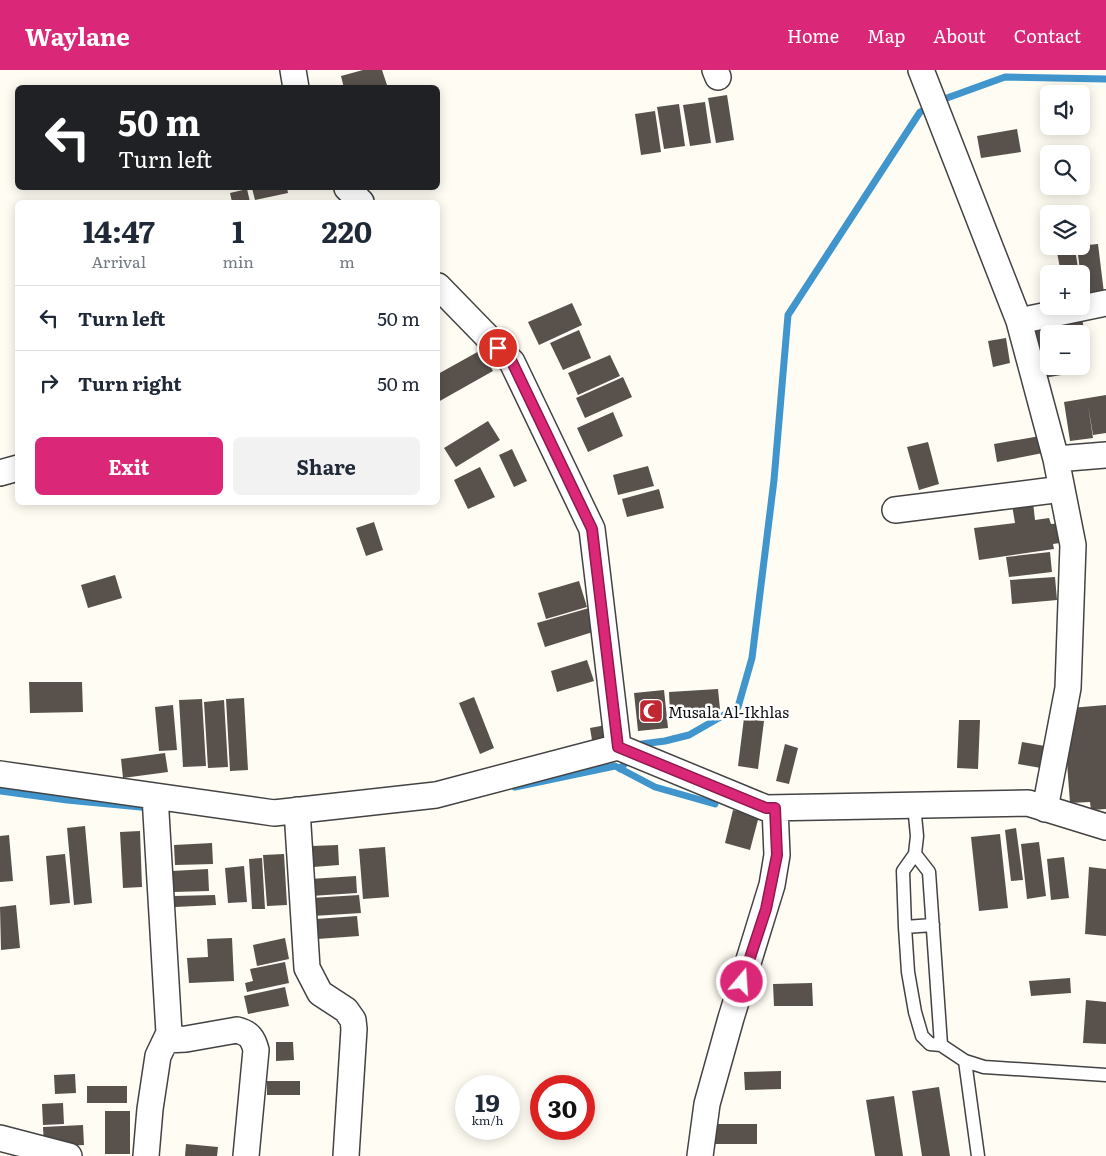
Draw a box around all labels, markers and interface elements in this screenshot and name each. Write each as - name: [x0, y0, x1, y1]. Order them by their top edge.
- text: Waylane: [25, 18, 130, 53]
- text: Home: [787, 22, 839, 49]
- text: Map: [867, 22, 905, 49]
- text: About: [933, 22, 986, 49]
- text: Contact: [1014, 22, 1081, 49]
- map controls: [1040, 85, 1090, 375]
- button: sound: [1040, 85, 1090, 135]
- text: 50 m: [118, 95, 201, 147]
- icon: left: [35, 105, 100, 170]
- text: Turn left: [118, 142, 212, 175]
- button: search: [1040, 145, 1090, 195]
- button: layers: [1040, 205, 1090, 255]
- text: 14:47: [83, 208, 155, 252]
- text: 1: [232, 208, 244, 252]
- text: 220: [322, 208, 372, 252]
- text: Arrival: [91, 249, 146, 273]
- text: min: [222, 249, 254, 273]
- text: m: [339, 249, 355, 273]
- button: +: [1040, 265, 1090, 315]
- icon: left: [35, 304, 63, 332]
- text: Turn left: [78, 304, 165, 332]
- text: 50 m: [377, 304, 420, 332]
- button: −: [1040, 325, 1090, 375]
- pin: [477, 327, 519, 369]
- icon: arrive: [484, 334, 512, 362]
- icon: right: [35, 369, 63, 397]
- text: Turn right: [78, 369, 182, 397]
- text: 50 m: [377, 369, 420, 397]
- button: Exit: [35, 437, 223, 495]
- button: Share: [233, 437, 420, 495]
- mosque icon: Musala Al-Ikhlas: [638, 698, 664, 724]
- place label: Musala Al-Ikhlas: [668, 700, 789, 723]
- position arrow: [715, 955, 767, 1007]
- speed limit sign: 30: [530, 1075, 595, 1140]
- text: 19: [475, 1083, 500, 1120]
- text: km/h: [472, 1111, 503, 1129]

